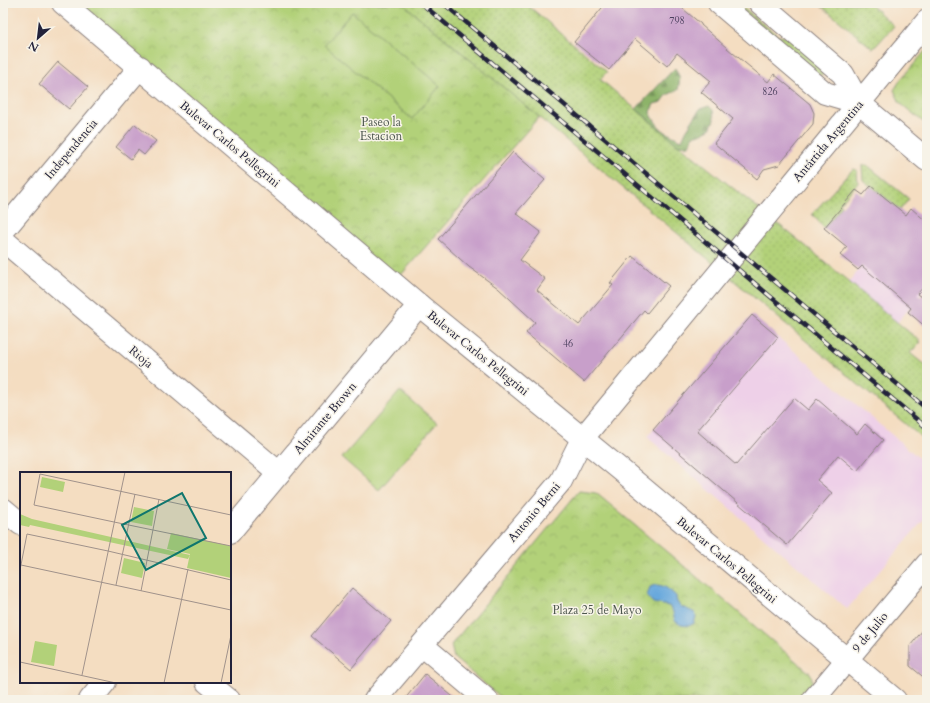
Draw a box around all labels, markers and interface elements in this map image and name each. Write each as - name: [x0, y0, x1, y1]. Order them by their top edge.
- house number: 798: [669, 14, 685, 28]
- north arrow: [18, 18, 58, 58]
- text: N: [25, 37, 41, 55]
- house number: 826: [762, 85, 778, 99]
- street label: Antártida Argentina: [789, 96, 867, 185]
- street label: Bulevar Carlos Pellegrini: [176, 97, 284, 191]
- park label: Paseo la Estacion: [360, 114, 402, 144]
- street label: Independencia: [41, 115, 101, 183]
- street label: Bulevar Carlos Pellegrini: [424, 307, 533, 399]
- house number: 46: [563, 337, 573, 351]
- street label: Rioja: [126, 342, 157, 372]
- street label: Almirante Brown: [290, 378, 360, 457]
- inset map: [20, 472, 231, 683]
- street label: Antonio Berni: [504, 478, 564, 545]
- street label: Bulevar Carlos Pellegrini: [673, 513, 781, 607]
- park label: Plaza 25 de Mayo: [553, 602, 642, 618]
- street label: 9 de Julio: [848, 608, 892, 656]

